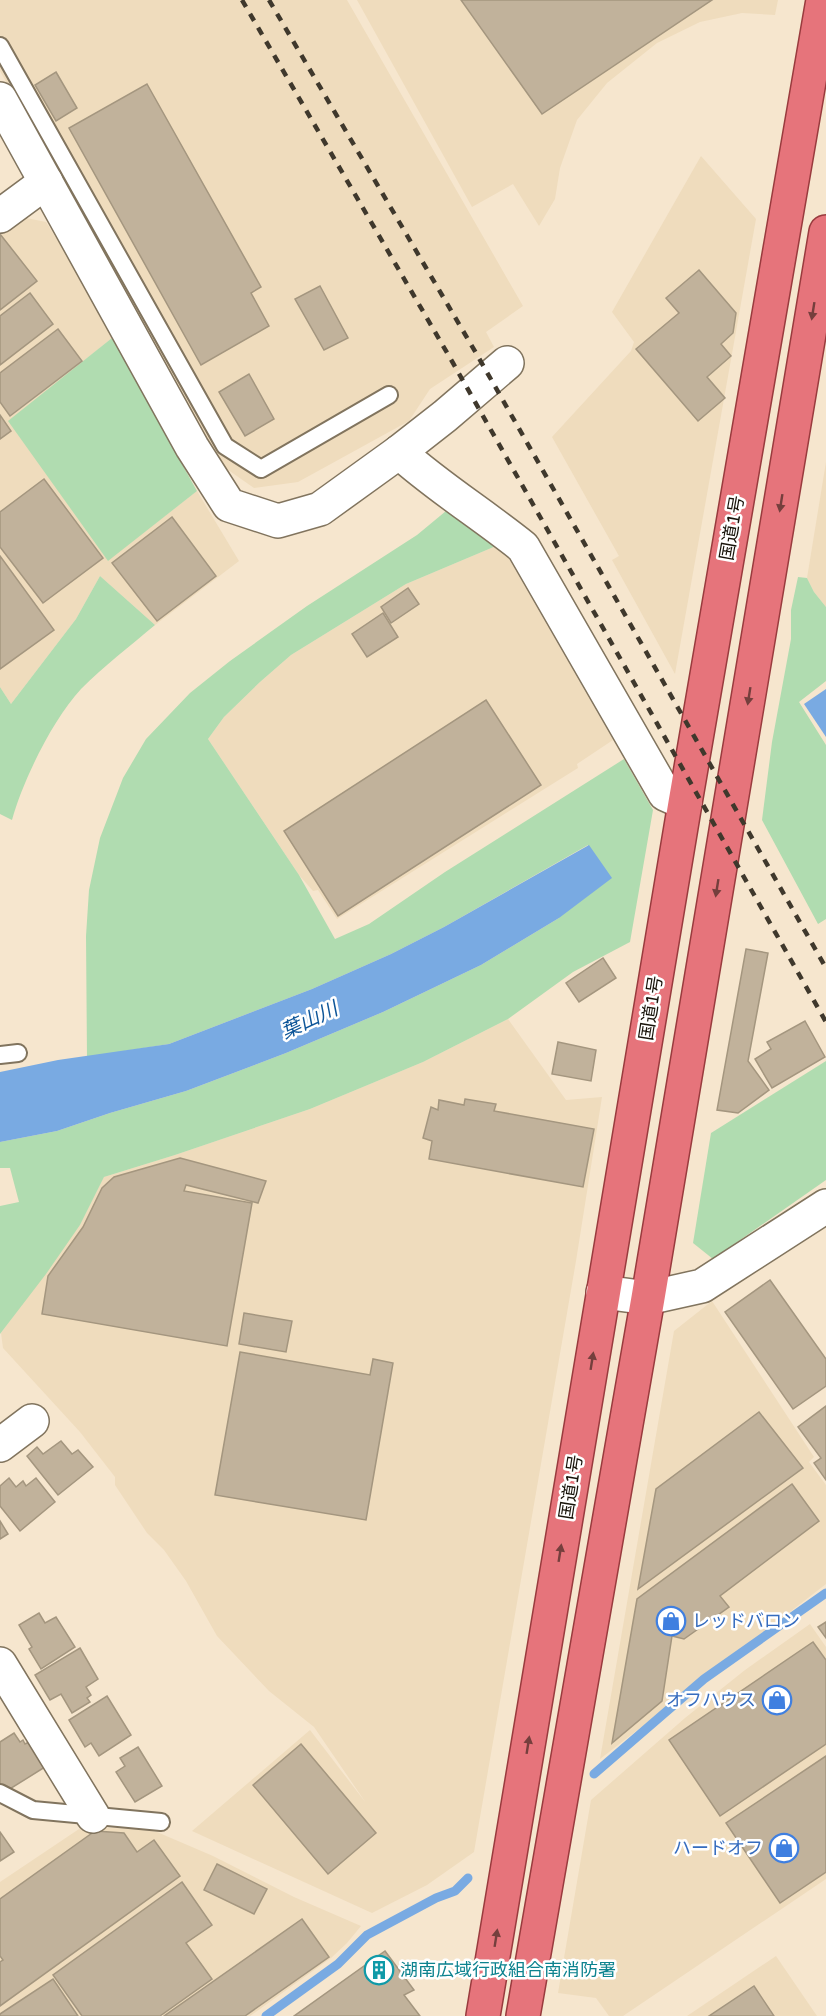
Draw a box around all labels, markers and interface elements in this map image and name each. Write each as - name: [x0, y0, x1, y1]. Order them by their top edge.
- one-way arrow: [808, 301, 817, 320]
- street label: 国道1号: [715, 494, 749, 562]
- one-way arrow: [776, 494, 785, 513]
- one-way arrow: [744, 686, 753, 705]
- one-way arrow: [712, 879, 721, 898]
- street label: 国道1号: [635, 974, 667, 1042]
- water label: 葉山川: [277, 997, 343, 1044]
- one-way arrow: [587, 1351, 596, 1370]
- street label: 国道1号: [555, 1453, 587, 1521]
- one-way arrow: [555, 1543, 564, 1562]
- shop icon: レッドバロン: [655, 1605, 687, 1637]
- place label: レッドバロン: [692, 1610, 800, 1632]
- shop icon: オフハウス: [761, 1684, 793, 1716]
- place label: オフハウス: [666, 1689, 756, 1711]
- one-way arrow: [523, 1736, 532, 1755]
- shop icon: ハードオフ: [768, 1832, 800, 1864]
- place label: ハードオフ: [673, 1837, 763, 1859]
- one-way arrow: [491, 1928, 500, 1947]
- building icon: 湖南広域行政組合南消防署: [363, 1954, 395, 1986]
- place label: 湖南広域行政組合南消防署: [400, 1959, 616, 1981]

